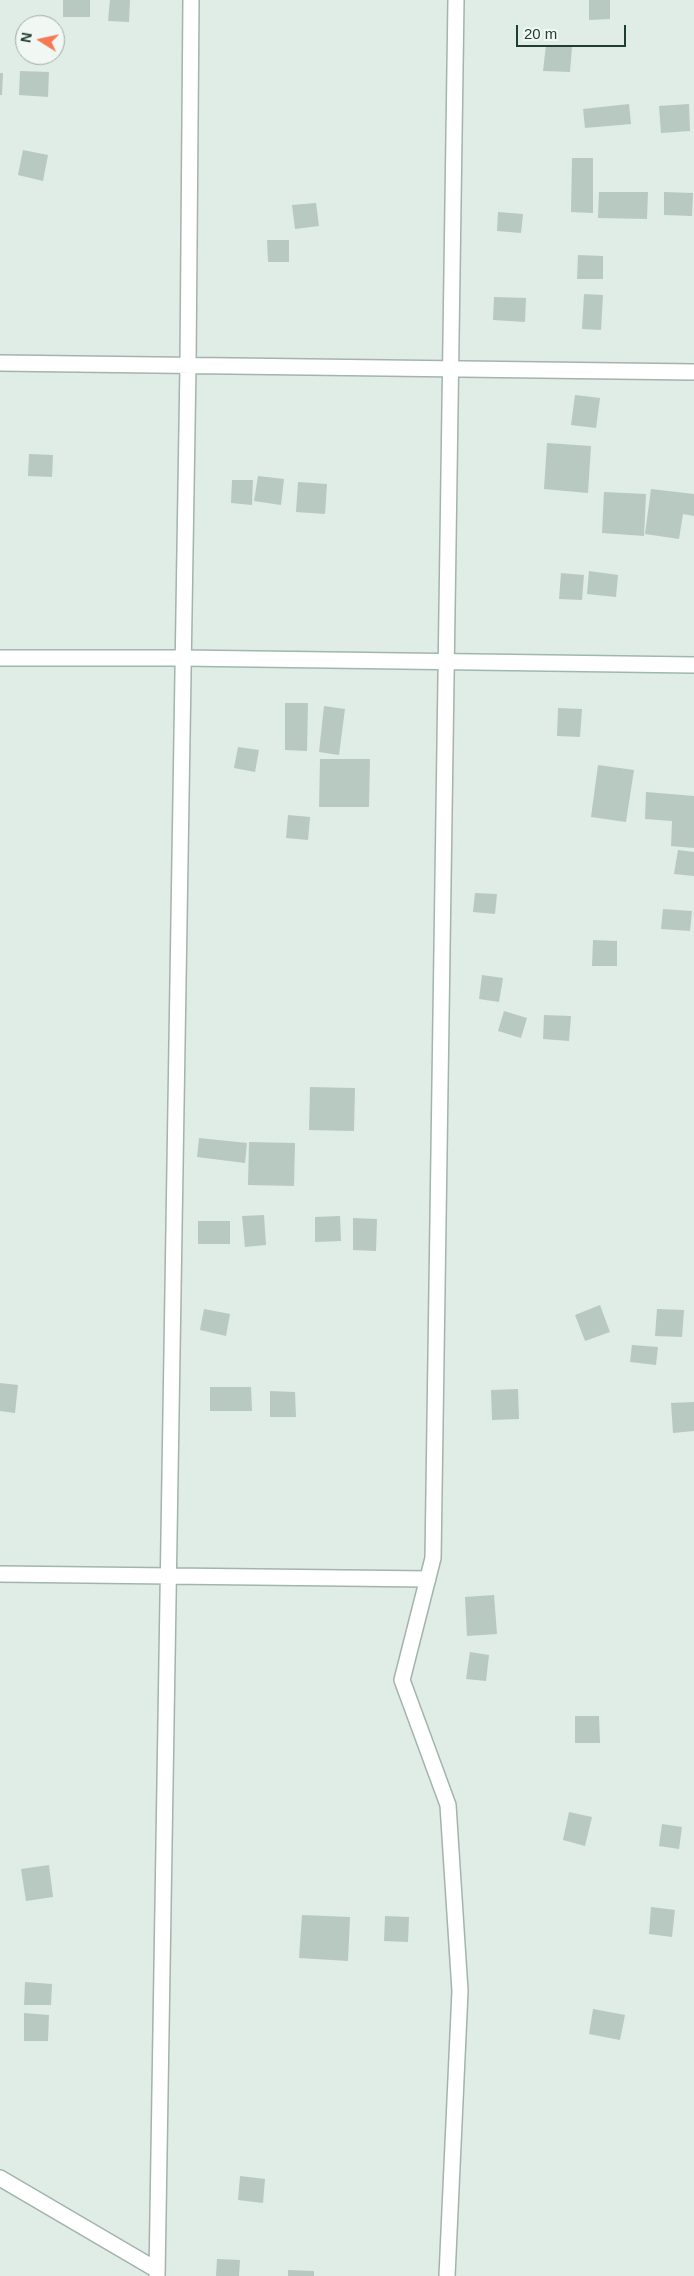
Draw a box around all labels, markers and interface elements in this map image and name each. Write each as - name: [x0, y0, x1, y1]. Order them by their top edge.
- north arrow: [15, 15, 65, 65]
- scale bar: [519, 15, 629, 47]
- text: 20 m: [524, 25, 557, 42]
- text: N: [17, 31, 35, 44]

